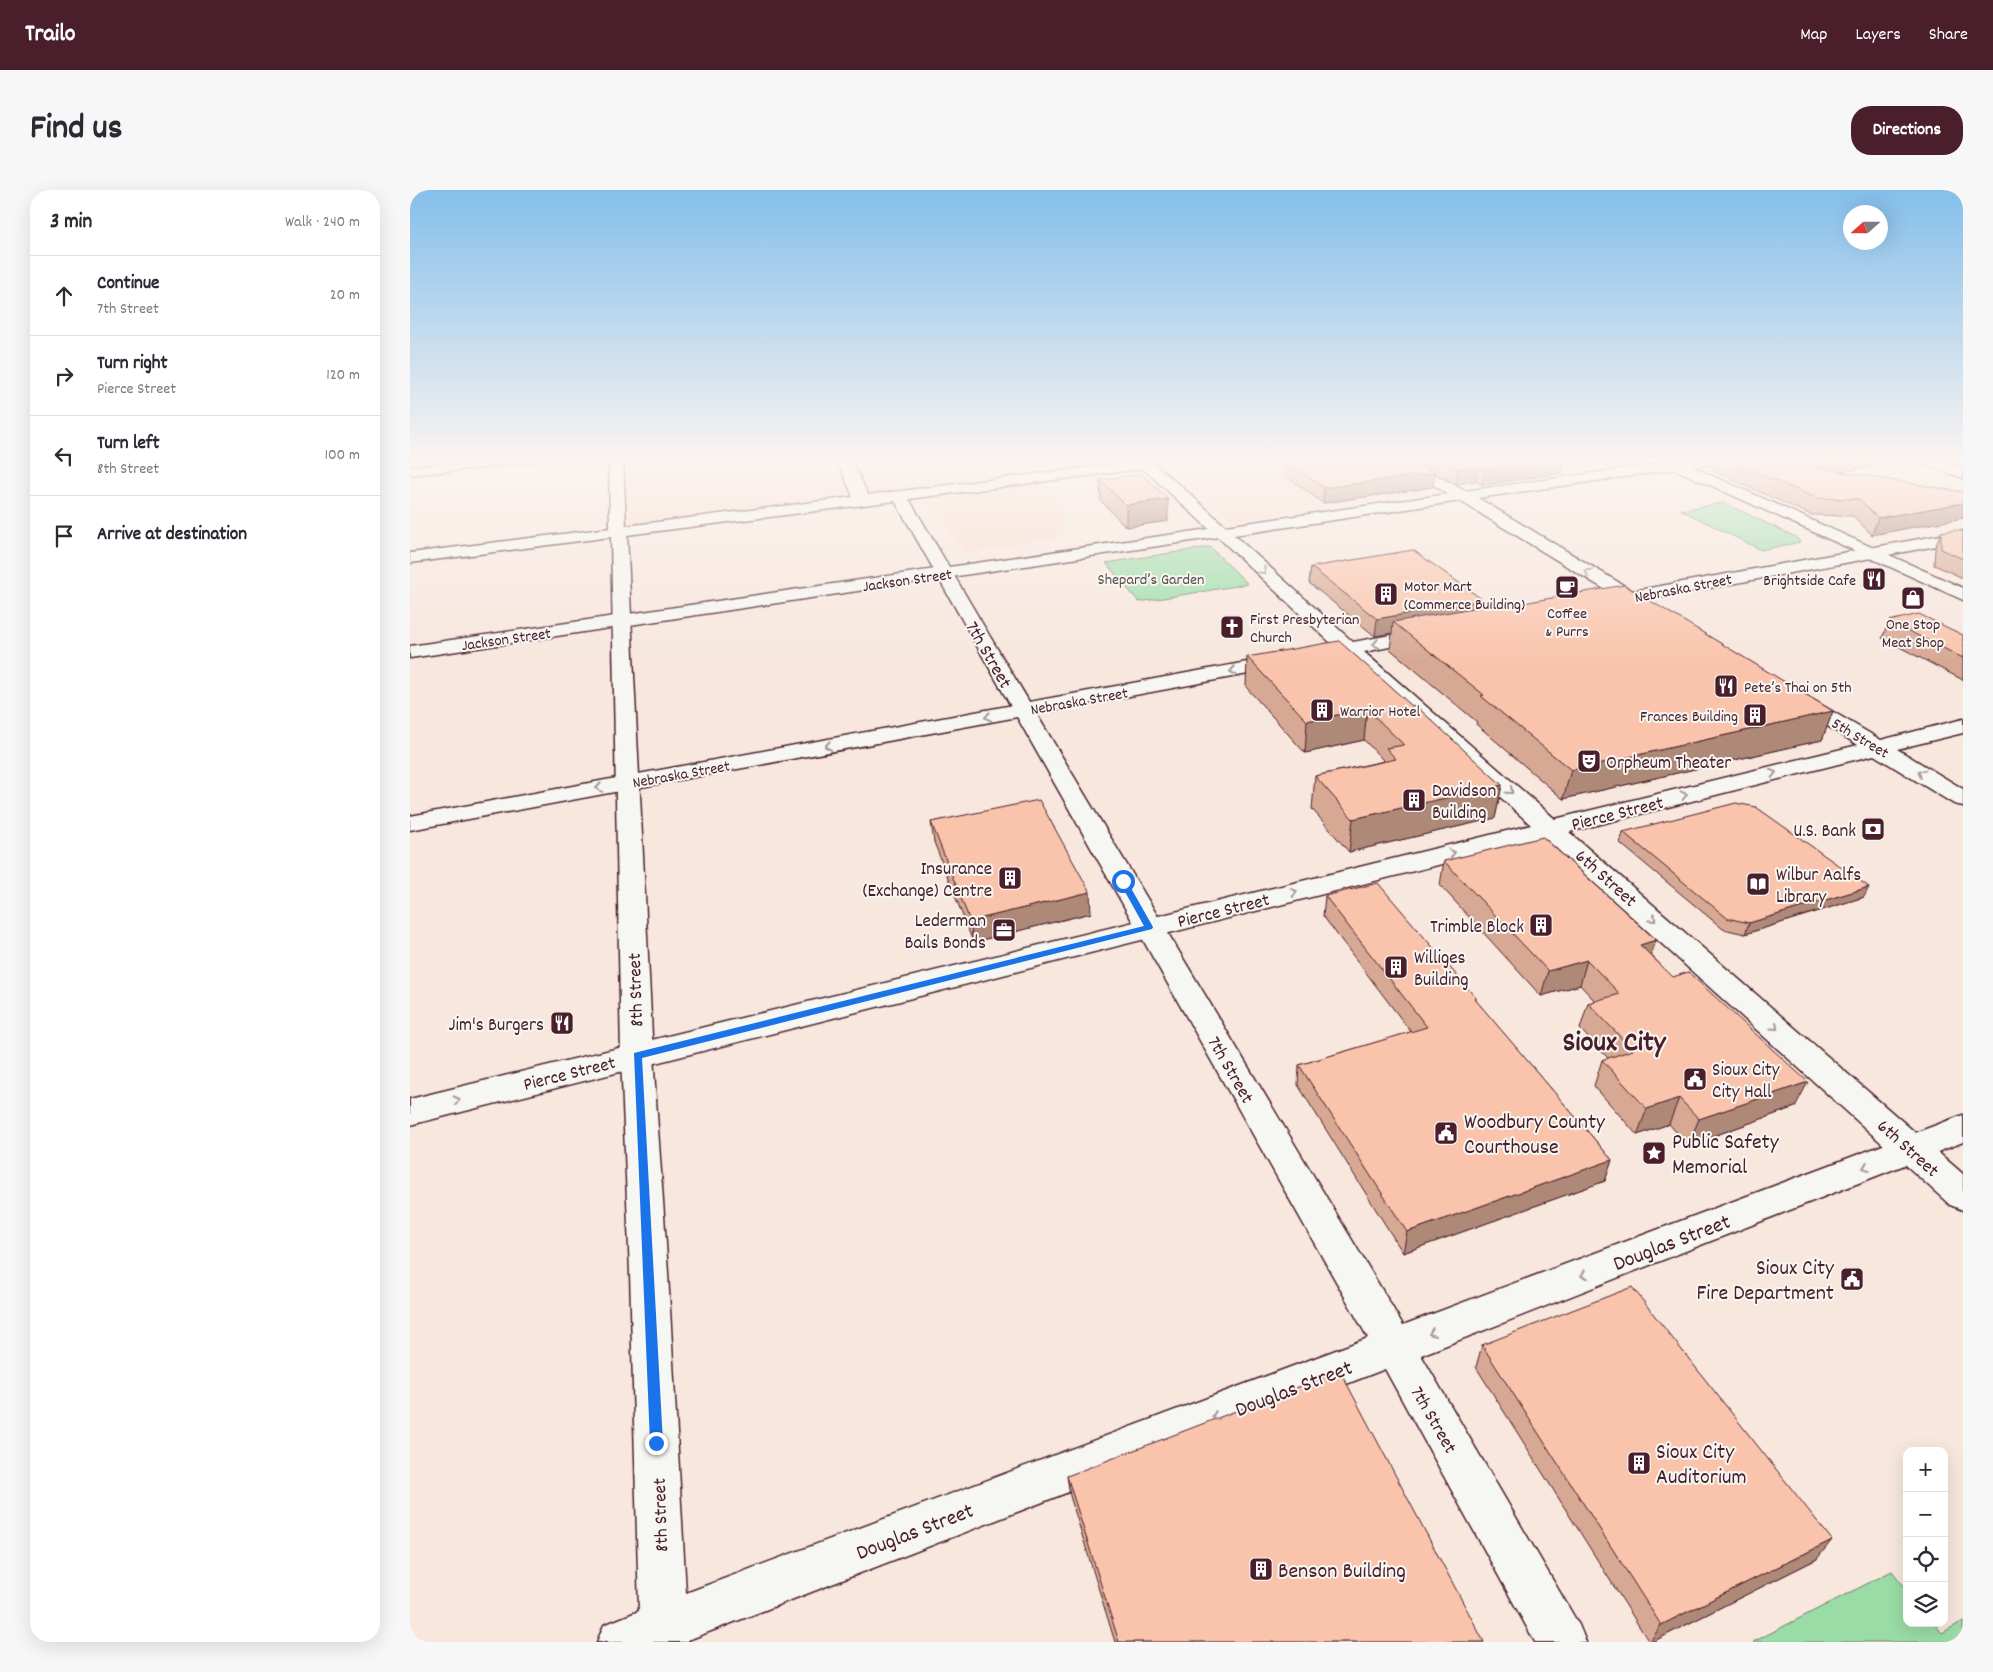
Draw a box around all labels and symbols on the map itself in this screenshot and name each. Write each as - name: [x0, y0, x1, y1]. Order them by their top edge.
- north arrow: [1843, 205, 1888, 250]
- street label: Jackson Street: [861, 564, 954, 599]
- one-way arrow: [1257, 565, 1266, 574]
- restaurant icon: Brightside Cafe: [1861, 566, 1887, 592]
- park label: Shepard’s Garden: [1098, 569, 1204, 592]
- one-way arrow: [1585, 569, 1594, 579]
- street label: Nebraska Street: [1633, 569, 1734, 610]
- place label: Brightside Cafe: [1763, 570, 1856, 593]
- cafe icon: Coffee & Purrs: [1554, 574, 1580, 600]
- place label: Motor Mart (Commerce Building): [1404, 576, 1525, 617]
- building icon: Motor Mart (Commerce Building): [1373, 581, 1399, 607]
- shop icon: One Stop Meat Shop: [1900, 585, 1926, 611]
- place label: Coffee & Purrs: [1545, 603, 1589, 644]
- place label: First Presbyterian Church: [1250, 609, 1359, 650]
- church icon: First Presbyterian Church: [1219, 614, 1245, 640]
- place label: One Stop Meat Shop: [1882, 614, 1944, 655]
- street label: 7th Street: [957, 617, 1017, 694]
- street label: Jackson Street: [460, 623, 553, 658]
- one-way arrow: [1371, 639, 1380, 649]
- one-way arrow: [1229, 666, 1238, 676]
- restaurant icon: Pete’s Thai on 5th: [1713, 673, 1739, 699]
- place label: Pete’s Thai on 5th: [1744, 677, 1851, 700]
- street label: Nebraska Street: [1029, 683, 1130, 722]
- building icon: Warrior Hotel: [1309, 697, 1335, 723]
- place label: Warrior Hotel: [1340, 701, 1420, 724]
- building icon: Frances Building: [1742, 702, 1768, 728]
- place label: Frances Building: [1640, 706, 1738, 729]
- one-way arrow: [983, 711, 992, 721]
- street label: 5th Street: [1827, 713, 1893, 765]
- one-way arrow: [823, 741, 832, 751]
- theatre icon: Orpheum Theater: [1576, 748, 1602, 774]
- place label: Orpheum Theater: [1606, 751, 1731, 778]
- street label: Nebraska Street: [631, 756, 732, 795]
- one-way arrow: [1769, 768, 1778, 779]
- one-way arrow: [1918, 770, 1927, 780]
- place label: Davidson Building: [1432, 779, 1496, 828]
- one-way arrow: [595, 783, 604, 793]
- one-way arrow: [1504, 786, 1513, 795]
- building icon: Davidson Building: [1401, 787, 1427, 813]
- one-way arrow: [1679, 790, 1688, 801]
- street label: Pierce Street: [1569, 791, 1667, 840]
- bank icon: U.S. Bank: [1860, 816, 1886, 842]
- place label: U.S. Bank: [1793, 819, 1856, 846]
- street label: 6th Street: [1568, 844, 1642, 915]
- one-way arrow: [1448, 848, 1457, 859]
- place label: Insurance (Exchange) Centre: [863, 857, 992, 906]
- place label: Wilbur Aalfs Library: [1776, 863, 1861, 912]
- building icon: Insurance (Exchange) Centre: [997, 865, 1023, 891]
- route start: [1112, 870, 1135, 893]
- library icon: Wilbur Aalfs Library: [1745, 871, 1771, 897]
- one-way arrow: [1290, 887, 1299, 898]
- street label: Pierce Street: [1175, 888, 1273, 937]
- place label: Lederman Bails Bonds: [905, 909, 986, 958]
- building icon: Trimble Block: [1528, 912, 1554, 938]
- one-way arrow: [1648, 913, 1657, 922]
- place label: Trimble Block: [1430, 915, 1524, 942]
- office icon: Lederman Bails Bonds: [991, 917, 1017, 943]
- place label: Williges Building: [1414, 946, 1469, 995]
- street label: 8th Street: [623, 952, 652, 1027]
- building icon: Williges Building: [1383, 954, 1409, 980]
- restaurant icon: Jim's Burgers: [549, 1010, 575, 1036]
- place label: Jim's Burgers: [448, 1013, 544, 1040]
- one-way arrow: [1769, 1021, 1778, 1030]
- district label: Sioux City: [1563, 1024, 1667, 1065]
- street label: 7th Street: [1199, 1032, 1259, 1109]
- street label: Pierce Street: [521, 1051, 619, 1100]
- place label: Sioux City City Hall: [1712, 1058, 1780, 1107]
- public building icon: Sioux City City Hall: [1682, 1066, 1708, 1092]
- one-way arrow: [453, 1095, 462, 1106]
- place label: Woodbury County Courthouse: [1464, 1108, 1606, 1164]
- street label: 6th Street: [1870, 1114, 1944, 1185]
- public building icon: Woodbury County Courthouse: [1433, 1120, 1459, 1146]
- place label: Public Safety Memorial: [1672, 1128, 1780, 1184]
- place icon: Public Safety Memorial: [1641, 1140, 1667, 1166]
- one-way arrow: [1863, 1161, 1871, 1171]
- street label: Douglas Street: [1609, 1208, 1735, 1281]
- place label: Sioux City Fire Department: [1696, 1254, 1835, 1310]
- public building icon: Sioux City Fire Department: [1839, 1266, 1865, 1292]
- one-way arrow: [1580, 1268, 1589, 1279]
- one-way arrow: [1428, 1327, 1437, 1338]
- street label: Douglas Street: [1231, 1354, 1357, 1427]
- street label: 7th Street: [1402, 1382, 1462, 1459]
- one-way arrow: [1211, 1410, 1220, 1420]
- route end: [645, 1432, 668, 1455]
- place label: Sioux City Auditorium: [1656, 1438, 1747, 1494]
- building icon: Sioux City Auditorium: [1626, 1450, 1652, 1476]
- street label: 8th Street: [648, 1477, 677, 1552]
- street label: Douglas Street: [852, 1497, 978, 1570]
- building icon: Benson Building: [1248, 1556, 1274, 1582]
- place label: Benson Building: [1278, 1557, 1406, 1588]

